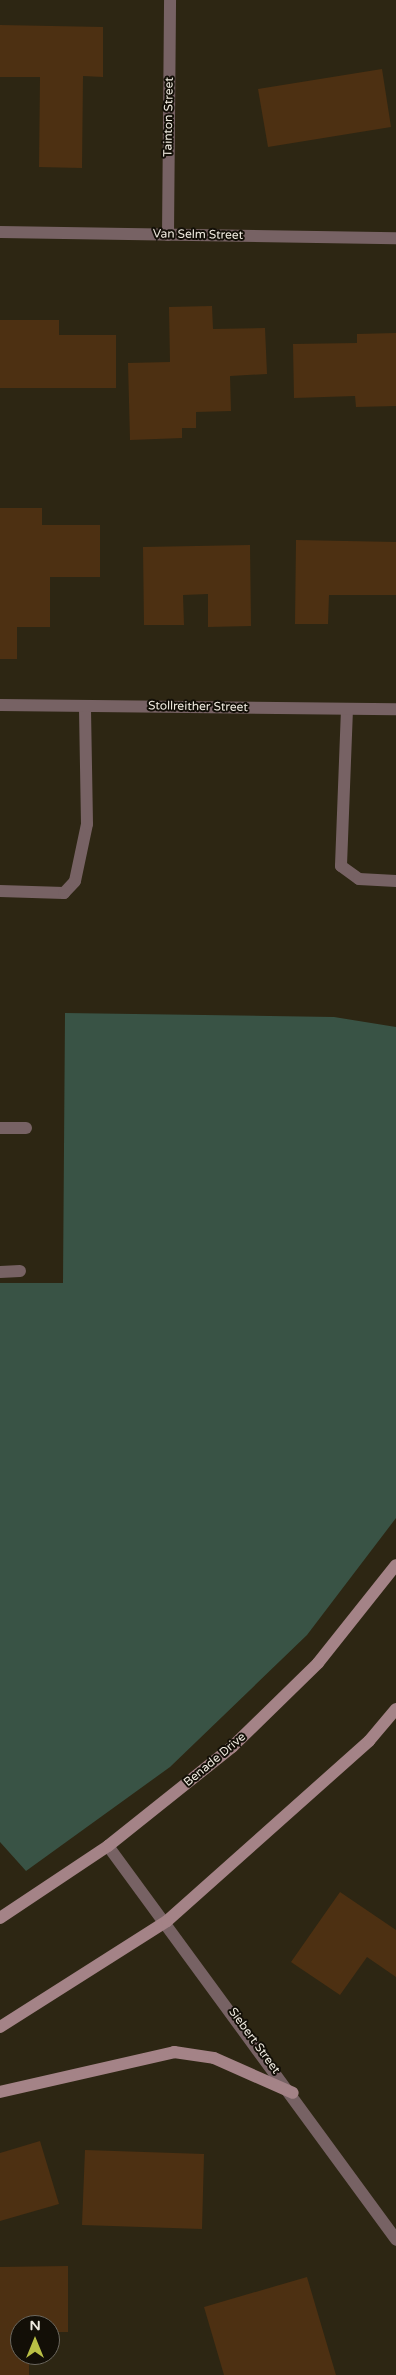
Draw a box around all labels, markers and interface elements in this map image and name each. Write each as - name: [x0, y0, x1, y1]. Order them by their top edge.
- street label: Tainton Street: [161, 77, 177, 157]
- street label: Van Selm Street: [153, 227, 243, 243]
- street label: Stollreither Street: [148, 699, 248, 715]
- street label: Benade Drive: [181, 1730, 249, 1790]
- street label: Siebert Street: [225, 2005, 283, 2077]
- north arrow: [10, 2315, 60, 2365]
- text: N: [29, 2317, 41, 2334]

